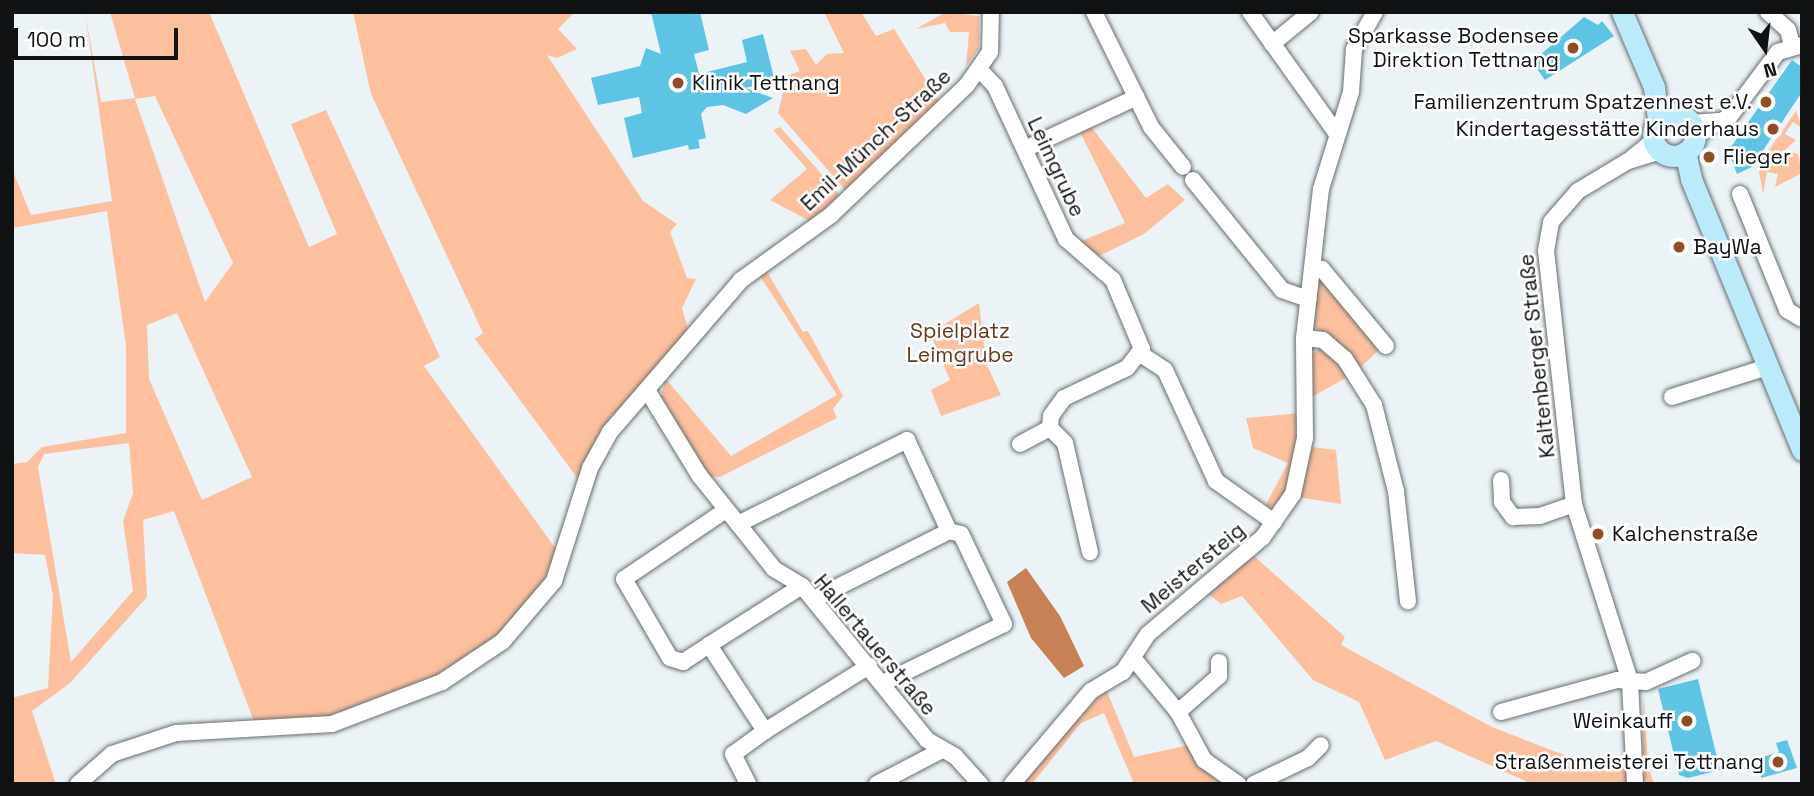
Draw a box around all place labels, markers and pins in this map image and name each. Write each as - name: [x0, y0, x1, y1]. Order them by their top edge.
- place label: Sparkasse Bodensee Direktion Tettnang: [1348, 23, 1559, 73]
- marker: Sparkasse Bodensee Direktion Tettnang: [1565, 40, 1581, 56]
- place label: Klinik Tettnang: [692, 70, 840, 96]
- marker: Klinik Tettnang: [670, 75, 686, 91]
- place label: Familienzentrum Spatzennest e.V.: [1413, 89, 1752, 115]
- marker: Familienzentrum Spatzennest e.V.: [1758, 94, 1774, 110]
- place label: Kindertagesstätte Kinderhaus: [1456, 116, 1759, 142]
- marker: Kindertagesstätte Kinderhaus: [1765, 121, 1781, 137]
- place label: Flieger: [1723, 144, 1791, 170]
- marker: Flieger: [1701, 149, 1717, 165]
- place label: BayWa: [1693, 234, 1762, 260]
- marker: BayWa: [1671, 239, 1687, 255]
- place label: Kalchenstraße: [1612, 521, 1759, 547]
- marker: Kalchenstraße: [1590, 526, 1606, 542]
- place label: Weinkauff: [1573, 708, 1673, 734]
- marker: Weinkauff: [1679, 713, 1695, 729]
- place label: Straßenmeisterei Tettnang: [1494, 749, 1764, 775]
- marker: Straßenmeisterei Tettnang: [1770, 754, 1786, 770]

